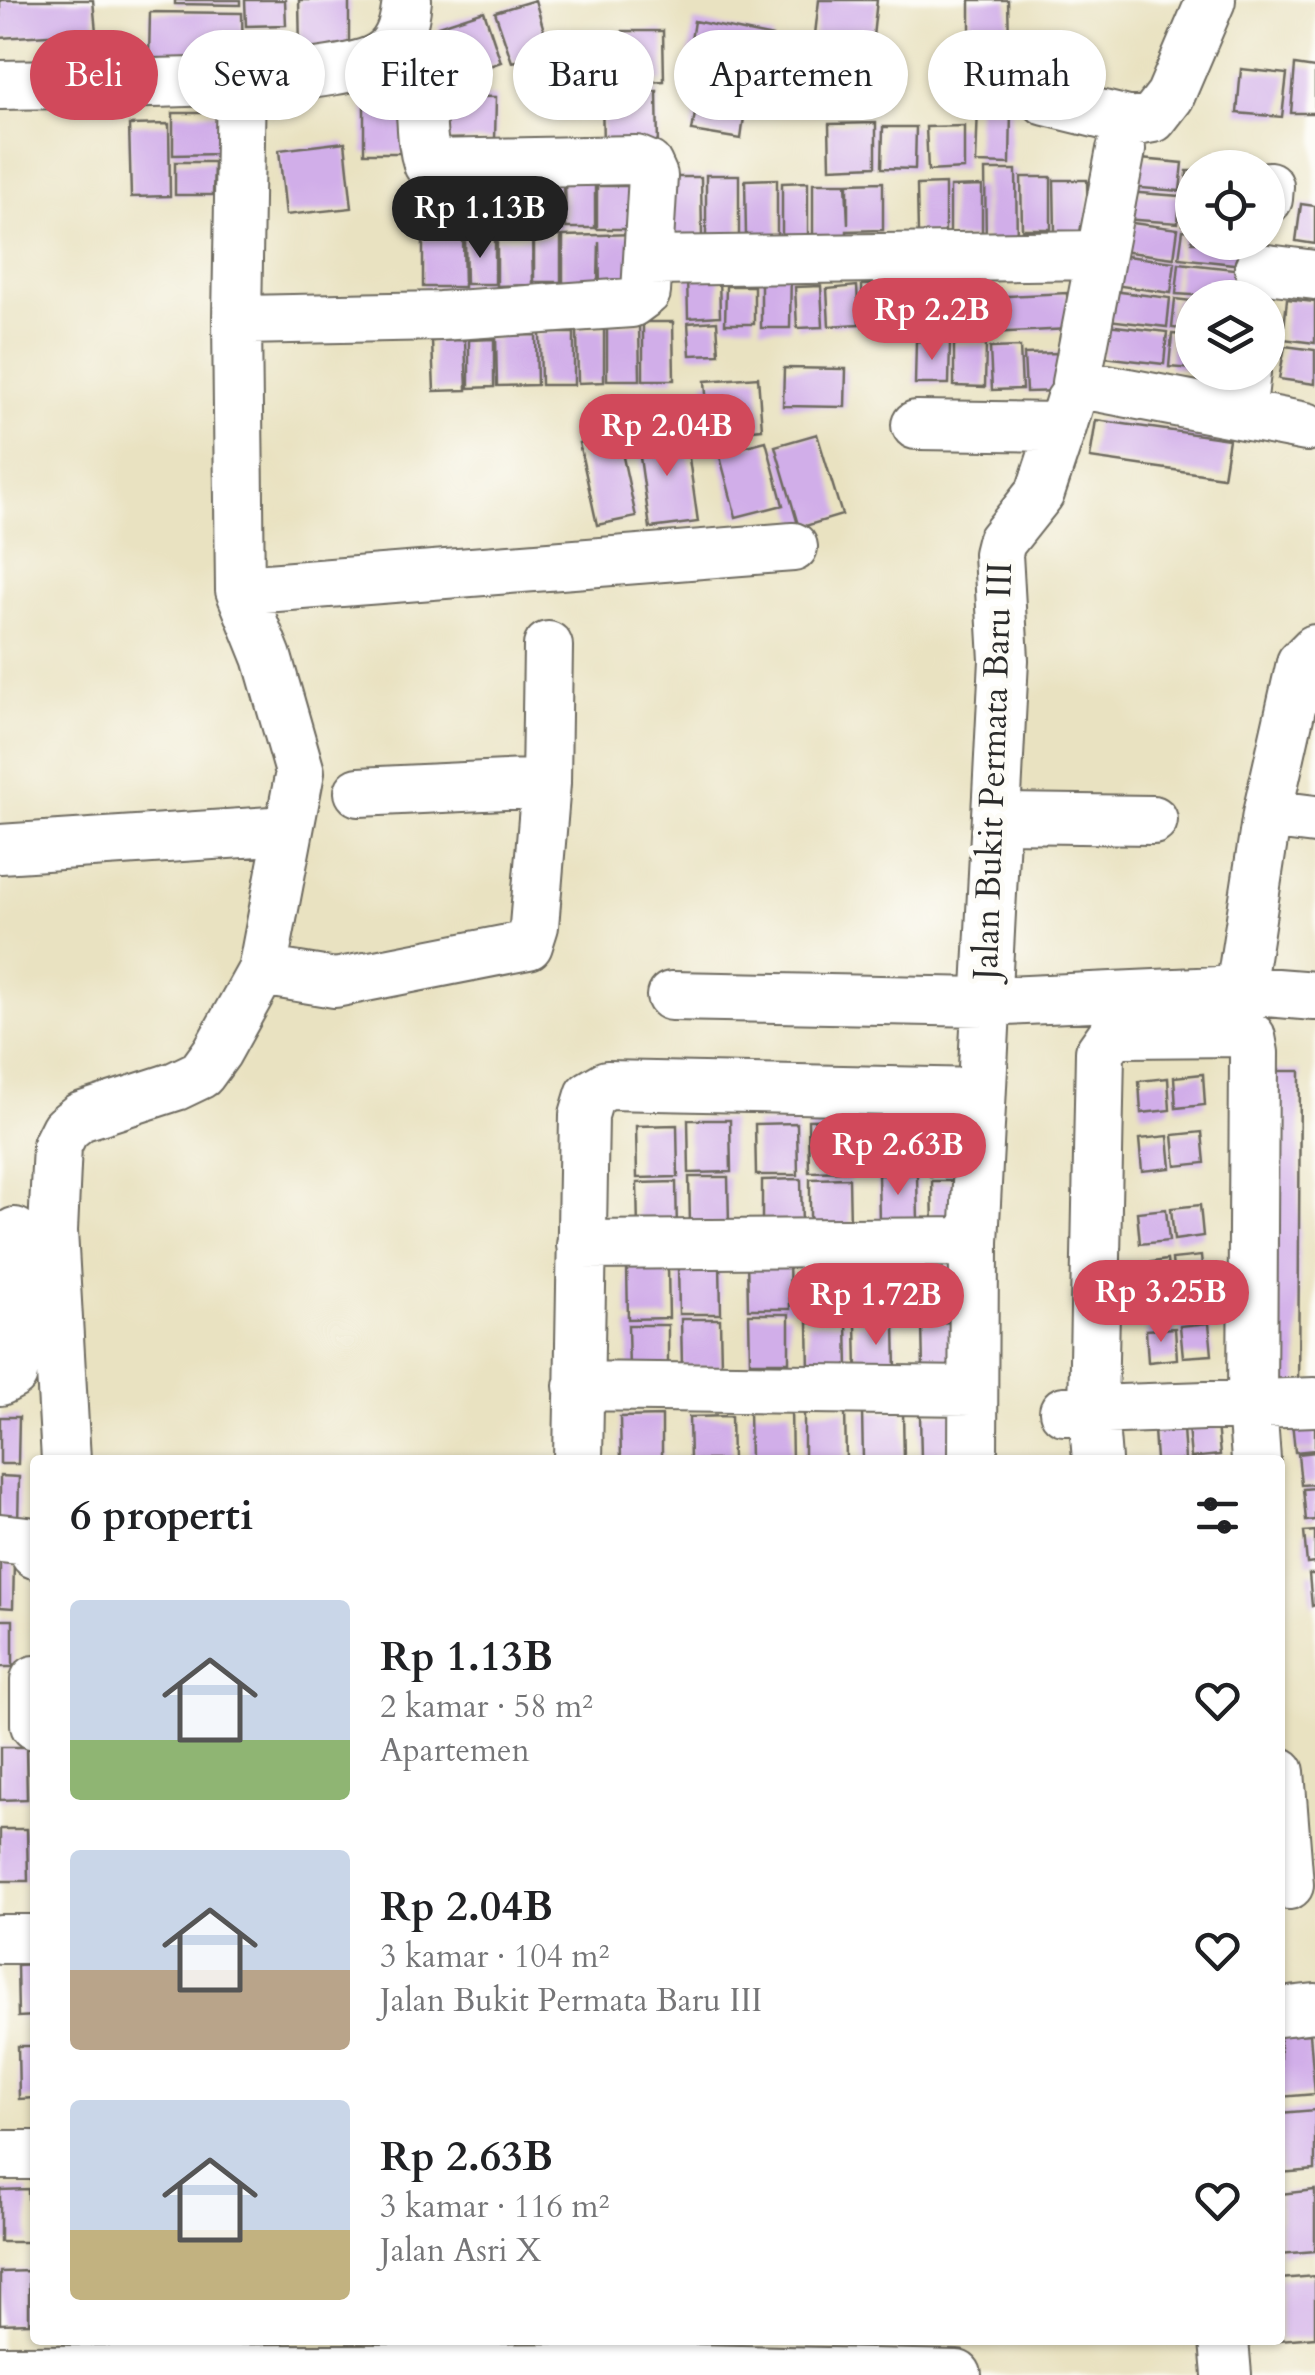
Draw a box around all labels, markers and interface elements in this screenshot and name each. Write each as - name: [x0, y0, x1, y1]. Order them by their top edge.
- chip: Beli: [30, 30, 158, 120]
- chip: Sewa: [178, 30, 325, 120]
- chip: Filter: [345, 30, 493, 120]
- chip: Baru: [513, 30, 654, 120]
- chip: Apartemen: [674, 30, 908, 120]
- chip: Rumah: [928, 30, 1106, 120]
- map controls: [1175, 150, 1285, 390]
- button: locate: [1175, 150, 1285, 260]
- pin: Rp 1.13B: [377, 176, 583, 261]
- text: Rp 1.13B: [414, 186, 546, 230]
- pin: Rp 2.2B: [840, 278, 1024, 363]
- button: layers: [1175, 280, 1285, 390]
- text: Rp 2.2B: [874, 288, 990, 332]
- pin: Rp 2.04B: [564, 394, 770, 479]
- text: Rp 2.04B: [601, 404, 733, 448]
- street label: Jalan Bukit Permata Baru III: [962, 561, 1024, 986]
- pin: Rp 2.63B: [795, 1113, 1001, 1198]
- text: Rp 2.63B: [832, 1123, 964, 1167]
- pin: Rp 3.25B: [1058, 1260, 1264, 1345]
- pin: Rp 1.72B: [773, 1263, 979, 1348]
- text: Rp 3.25B: [1095, 1270, 1227, 1314]
- text: Rp 1.72B: [810, 1273, 942, 1317]
- text: 6 properti: [70, 1487, 253, 1544]
- icon: filters: [1190, 1488, 1245, 1543]
- text: Rp 1.13B: [380, 1628, 553, 1685]
- icon: home: [150, 1640, 270, 1760]
- icon: heart: [1190, 1673, 1245, 1728]
- text: 2 kamar · 58 m²: [380, 1685, 593, 1729]
- text: Apartemen: [380, 1729, 530, 1773]
- text: Rp 2.04B: [380, 1878, 553, 1935]
- icon: home: [150, 1890, 270, 2010]
- icon: heart: [1190, 1923, 1245, 1978]
- text: 3 kamar · 104 m²: [380, 1935, 609, 1979]
- text: Jalan Bukit Permata Baru III: [380, 1979, 762, 2023]
- text: Rp 2.63B: [380, 2128, 553, 2185]
- icon: home: [150, 2140, 270, 2260]
- icon: heart: [1190, 2173, 1245, 2228]
- text: 3 kamar · 116 m²: [380, 2185, 609, 2229]
- text: Jalan Asri X: [380, 2229, 541, 2273]

